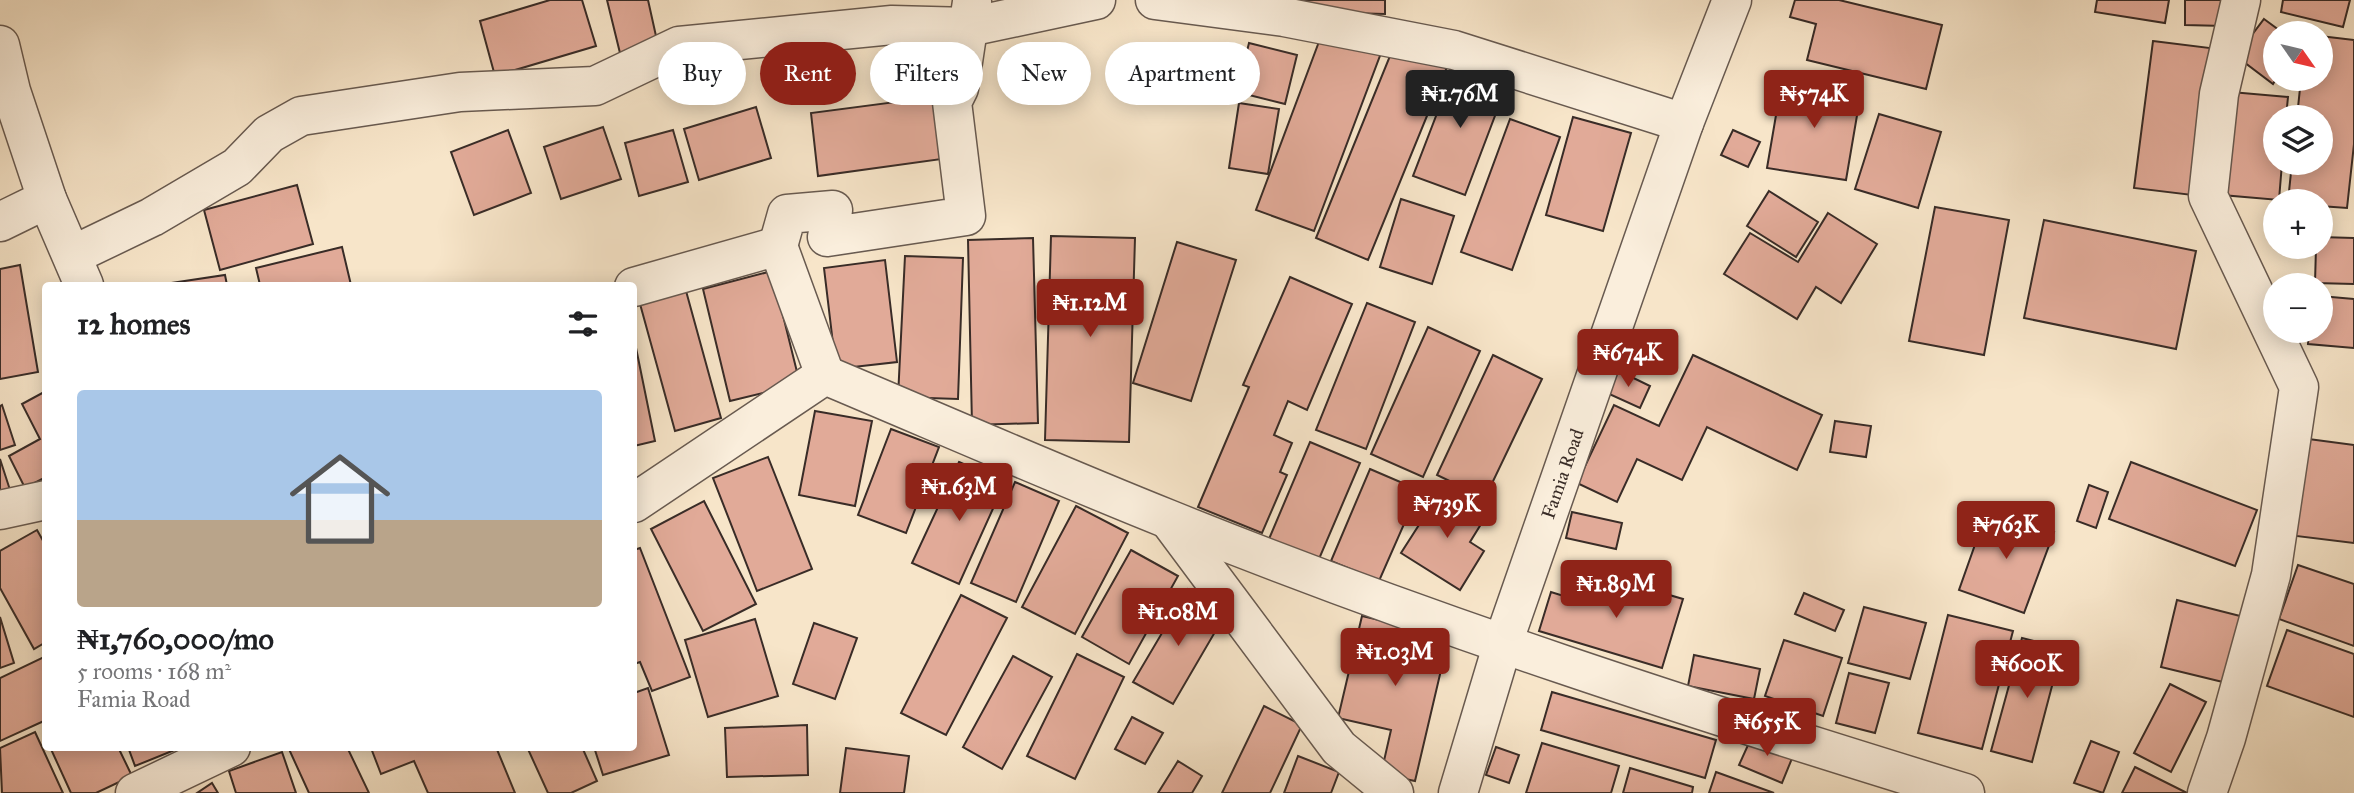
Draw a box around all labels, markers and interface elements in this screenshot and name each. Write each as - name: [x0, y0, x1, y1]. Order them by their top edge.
- north arrow: [2263, 21, 2333, 91]
- map controls: [2263, 21, 2333, 343]
- chip: Buy: [658, 42, 746, 105]
- chip: Rent: [760, 42, 856, 105]
- chip: Filters: [870, 42, 983, 105]
- chip: New: [997, 42, 1091, 105]
- chip: Apartment: [1105, 42, 1260, 105]
- pin: ₦1.76M: [1403, 71, 1517, 130]
- pin: ₦574K: [1765, 71, 1863, 130]
- text: ₦1.76M: [1422, 79, 1498, 107]
- text: ₦574K: [1780, 79, 1848, 107]
- button: layers: [2263, 105, 2333, 175]
- button: +: [2263, 189, 2333, 259]
- button: −: [2263, 273, 2333, 343]
- pin: ₦1.12M: [1033, 280, 1147, 339]
- text: ₦1.12M: [1053, 288, 1127, 316]
- icon: filters: [564, 305, 602, 343]
- text: 12 homes: [77, 306, 190, 342]
- pin: ₦674K: [1579, 330, 1677, 389]
- text: ₦674K: [1593, 338, 1663, 366]
- street label: Famia Road: [1536, 425, 1589, 522]
- icon: home: [277, 436, 403, 562]
- pin: ₦1.63M: [902, 463, 1016, 523]
- text: ₦1.63M: [921, 472, 997, 500]
- pin: ₦739K: [1398, 480, 1496, 540]
- text: ₦739K: [1414, 489, 1480, 517]
- pin: ₦763K: [1957, 502, 2055, 561]
- text: ₦763K: [1973, 510, 2039, 538]
- pin: ₦1.89M: [1559, 560, 1673, 620]
- text: ₦1.89M: [1577, 569, 1655, 597]
- pin: ₦1.08M: [1121, 588, 1235, 648]
- text: ₦1.08M: [1138, 597, 1218, 625]
- text: ₦1,760,000/mo: [77, 621, 274, 657]
- pin: ₦1.03M: [1338, 628, 1452, 688]
- text: ₦1.03M: [1357, 637, 1433, 665]
- pin: ₦600K: [1978, 640, 2076, 700]
- text: ₦600K: [1991, 649, 2063, 677]
- text: 5 rooms · 168 m²: [77, 657, 231, 685]
- text: Famia Road: [77, 685, 191, 713]
- pin: ₦655K: [1718, 698, 1816, 758]
- text: ₦655K: [1734, 707, 1800, 735]

